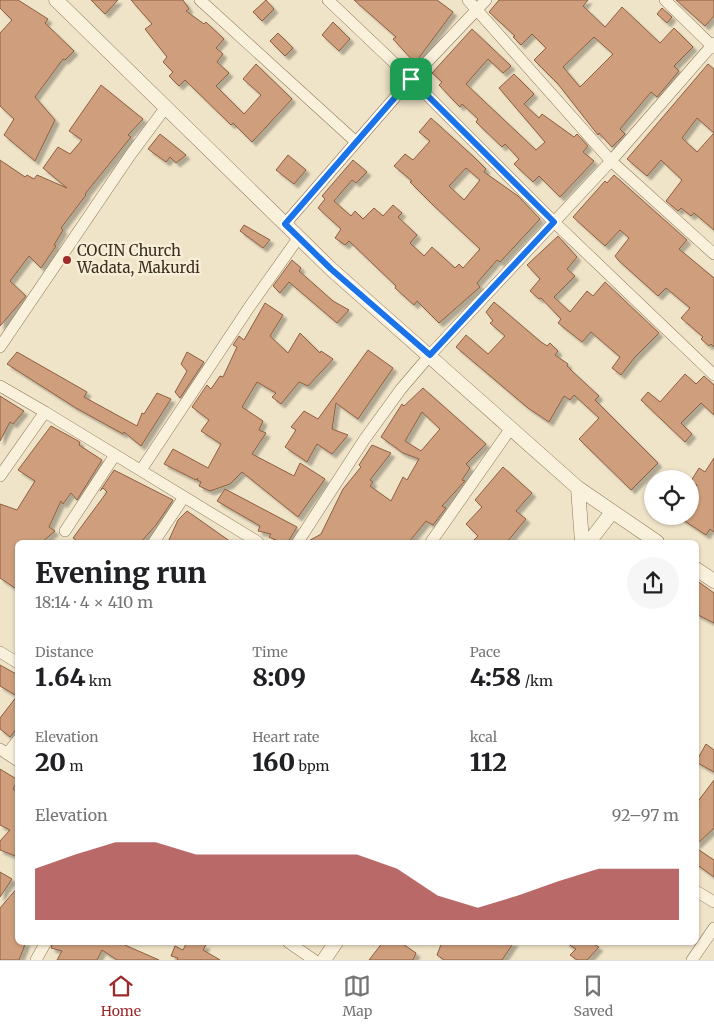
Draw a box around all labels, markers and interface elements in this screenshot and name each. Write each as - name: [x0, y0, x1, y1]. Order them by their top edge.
- pin: [390, 58, 432, 100]
- icon: arrive: [397, 65, 425, 93]
- place label: COCIN Church Wadata, Makurdi: [76, 241, 200, 277]
- marker: COCIN Church Wadata, Makurdi: [61, 254, 73, 266]
- map controls: [644, 470, 699, 525]
- button: locate: [644, 470, 699, 525]
- text: Evening run: [35, 555, 206, 591]
- button: share: [627, 557, 679, 609]
- text: 18:14 · 4 × 410 m: [35, 592, 153, 612]
- text: Distance: [35, 643, 94, 661]
- text: Time: [252, 643, 288, 661]
- text: Pace: [470, 643, 500, 661]
- text: 1.64: [35, 661, 86, 693]
- text: 8:09: [252, 661, 306, 693]
- text: 4:58: [470, 661, 521, 693]
- text: km: [86, 672, 112, 690]
- text: /km: [521, 672, 553, 690]
- text: Elevation: [35, 728, 99, 746]
- text: Heart rate: [252, 728, 319, 746]
- text: kcal: [470, 728, 497, 746]
- text: 20: [35, 746, 66, 778]
- text: 160: [252, 746, 295, 778]
- text: 112: [470, 746, 507, 778]
- text: m: [66, 757, 83, 775]
- text: bpm: [295, 757, 329, 775]
- text: Elevation: [35, 805, 108, 825]
- text: 92–97 m: [612, 805, 679, 825]
- tab: Home: [101, 972, 141, 1020]
- tab: Map: [342, 972, 372, 1020]
- tab: Saved: [574, 972, 613, 1020]

